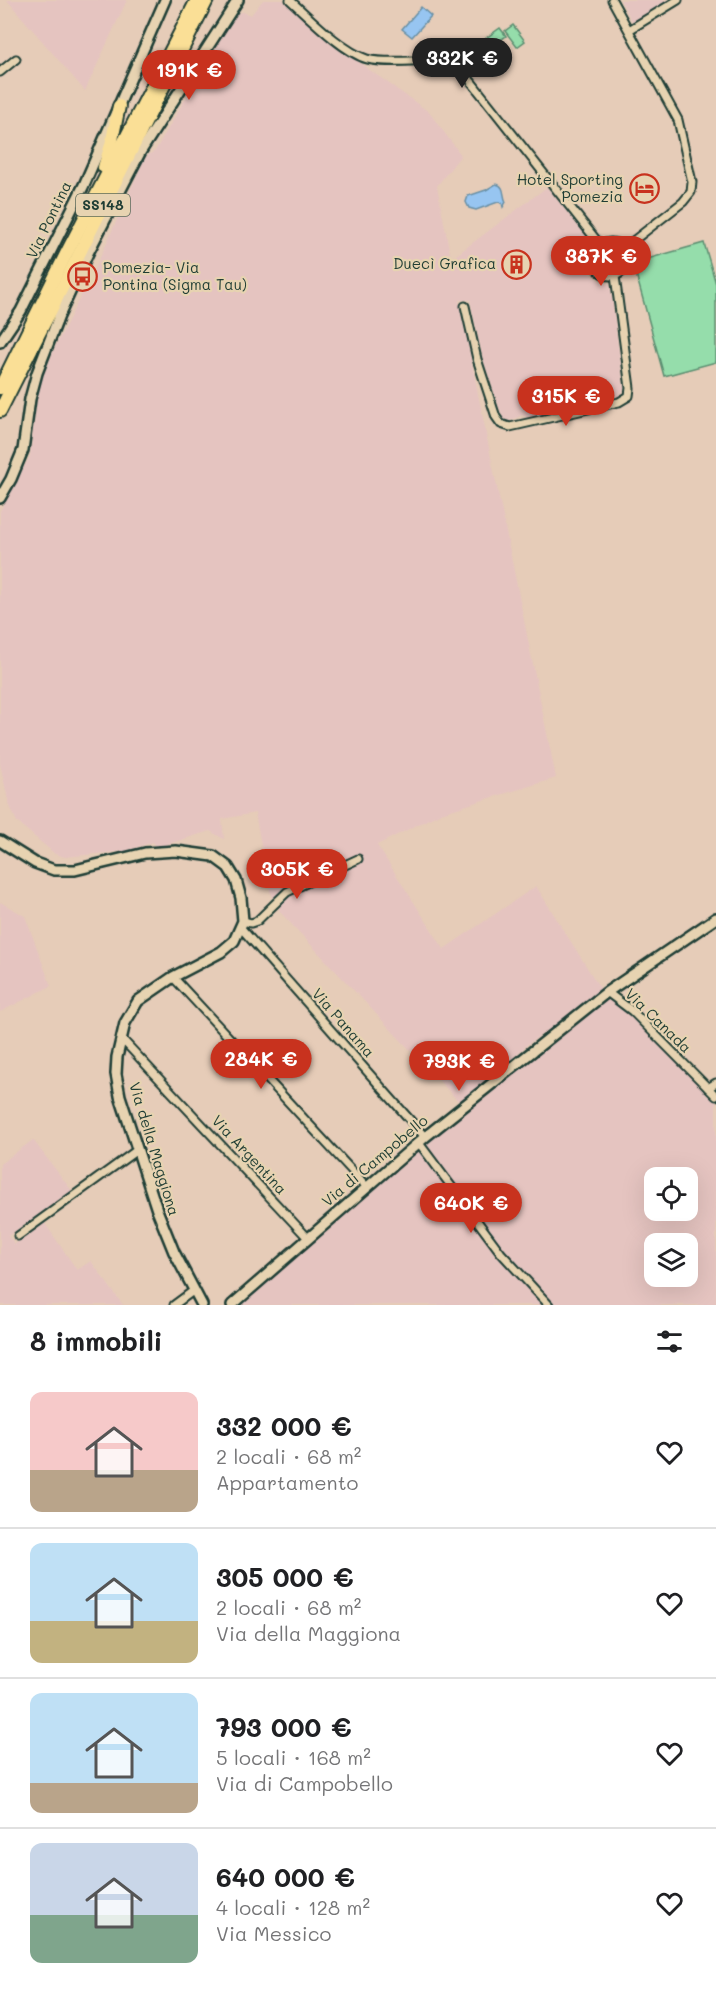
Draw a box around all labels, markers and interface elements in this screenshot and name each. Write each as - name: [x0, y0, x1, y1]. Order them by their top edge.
- pin: 332K €: [413, 38, 511, 89]
- text: 332K €: [426, 44, 498, 70]
- pin: 191K €: [140, 50, 238, 101]
- text: 191K €: [156, 56, 222, 82]
- place label: Hotel Sporting Pomezia: [517, 169, 623, 206]
- hotel icon: Hotel Sporting Pomezia: [628, 173, 660, 205]
- street label: Via Pontina: [21, 178, 75, 262]
- road number: SS148: [76, 194, 130, 216]
- pin: 387K €: [552, 236, 650, 287]
- text: 387K €: [565, 242, 637, 268]
- building icon: Duecì Grafica: [501, 248, 533, 280]
- place label: Duecì Grafica: [393, 253, 496, 273]
- place label: Pomezia- Via Pontina (Sigma Tau): [103, 257, 247, 294]
- bus stop icon: Pomezia- Via Pontina (Sigma Tau): [66, 261, 98, 293]
- pin: 315K €: [517, 376, 615, 427]
- text: 315K €: [531, 382, 601, 408]
- pin: 305K €: [248, 849, 346, 900]
- text: 305K €: [260, 855, 334, 881]
- street label: Via Panama: [308, 983, 379, 1061]
- street label: Via Canada: [621, 984, 696, 1057]
- pin: 284K €: [212, 1039, 310, 1090]
- pin: 793K €: [410, 1041, 508, 1092]
- text: 284K €: [225, 1045, 297, 1071]
- text: 793K €: [423, 1047, 495, 1073]
- street label: Via della Maggiona: [125, 1079, 185, 1218]
- street label: Via Argentina: [208, 1110, 292, 1198]
- street label: Via di Campobello: [317, 1110, 432, 1211]
- map controls: [644, 1167, 698, 1287]
- button: locate: [644, 1167, 698, 1221]
- pin: 640K €: [422, 1183, 520, 1234]
- text: 640K €: [434, 1189, 508, 1215]
- button: layers: [644, 1233, 698, 1287]
- text: 8 immobili: [30, 1324, 162, 1358]
- icon: filters: [653, 1325, 686, 1358]
- text: 332 000 €: [216, 1409, 352, 1443]
- icon: home: [78, 1416, 150, 1488]
- icon: heart: [653, 1436, 686, 1469]
- text: 2 locali · 68 m²: [216, 1443, 361, 1469]
- text: Appartamento: [216, 1469, 358, 1495]
- text: 305 000 €: [216, 1560, 353, 1594]
- icon: home: [78, 1567, 150, 1639]
- icon: heart: [653, 1587, 686, 1620]
- text: 2 locali · 68 m²: [216, 1594, 361, 1620]
- text: Via della Maggiona: [216, 1620, 401, 1646]
- text: 793 000 €: [216, 1710, 352, 1744]
- icon: home: [78, 1717, 150, 1789]
- icon: heart: [653, 1737, 686, 1770]
- text: 5 locali · 168 m²: [216, 1744, 371, 1770]
- text: Via di Campobello: [216, 1770, 393, 1796]
- text: 640 000 €: [216, 1860, 355, 1894]
- icon: home: [78, 1867, 150, 1939]
- icon: heart: [653, 1887, 686, 1920]
- text: 4 locali · 128 m²: [216, 1894, 370, 1920]
- text: Via Messico: [216, 1920, 331, 1946]

